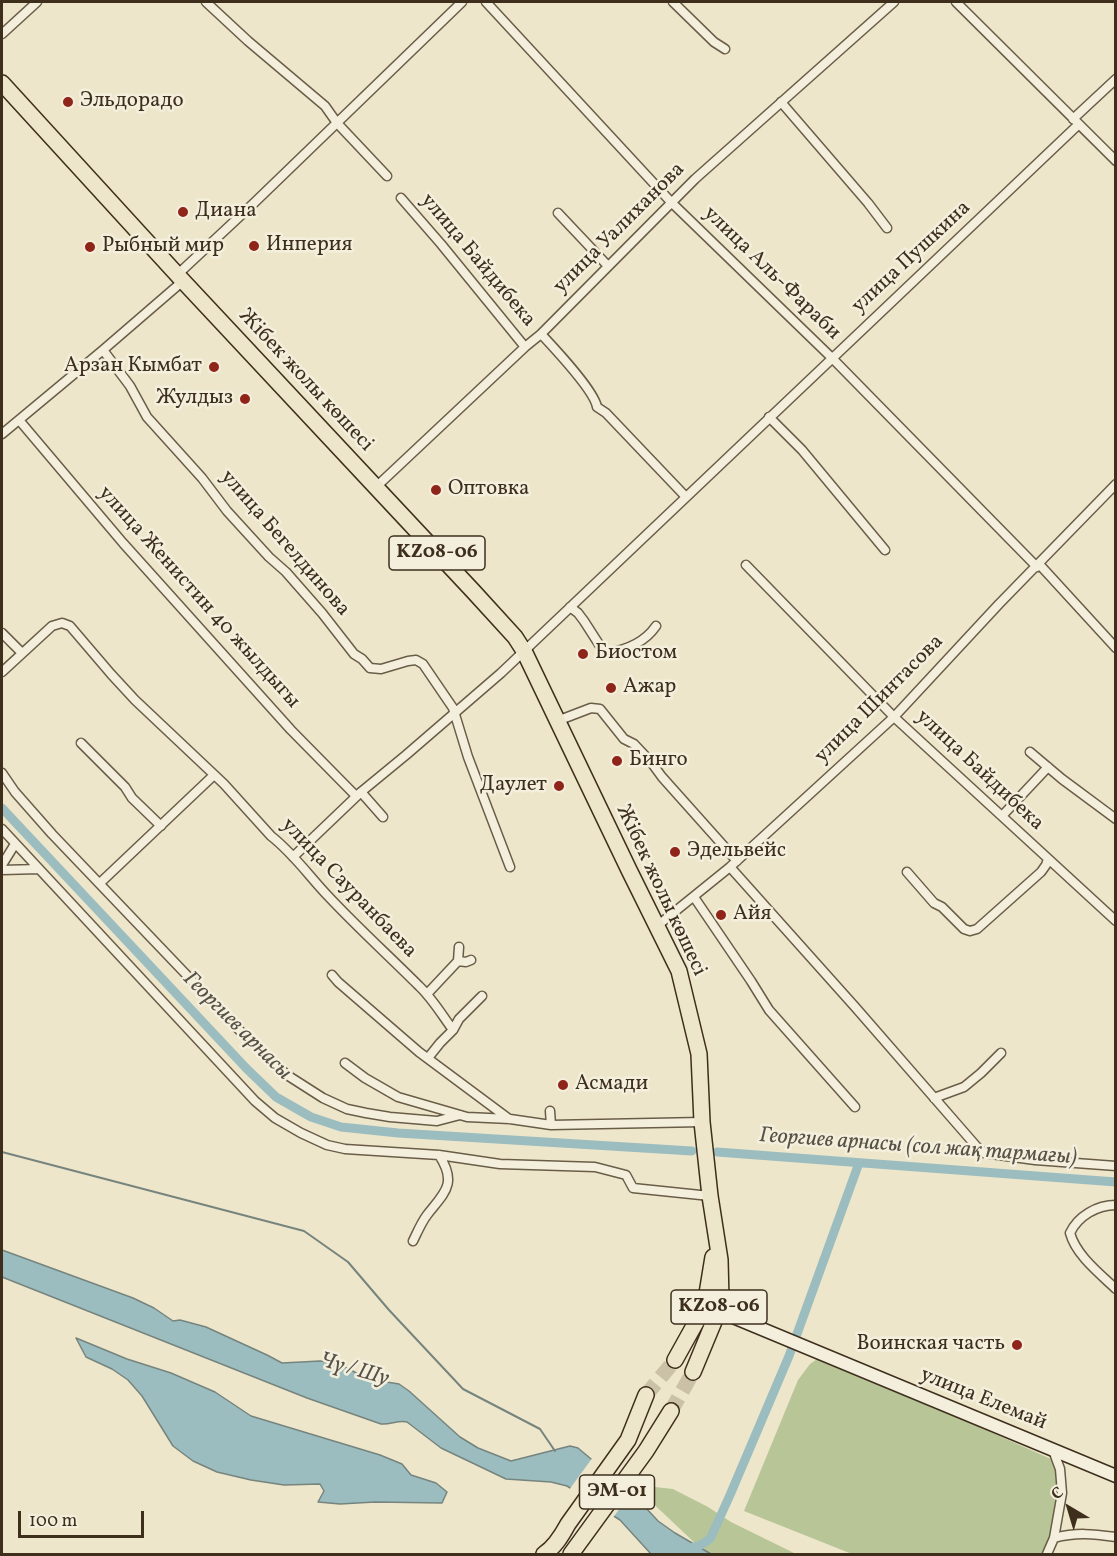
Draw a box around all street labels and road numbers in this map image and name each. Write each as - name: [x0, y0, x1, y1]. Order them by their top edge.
- street label: улица Уалиханова: [549, 158, 691, 300]
- street label: улица Байдибека: [414, 189, 540, 333]
- street label: улица Пушкина: [847, 196, 977, 320]
- street label: улица Аль-Фараби: [697, 202, 845, 346]
- street label: Жібек жолы көшесі: [232, 304, 378, 458]
- street label: улица Бегелдинова: [214, 466, 354, 622]
- street label: улица Женистин 40 жылдыгы: [92, 482, 304, 714]
- road number: KZ08-06: [389, 536, 485, 570]
- street label: улица Шинтасова: [810, 630, 950, 770]
- street label: улица Байдибека: [910, 705, 1048, 837]
- street label: Жібек жолы көшесі: [609, 801, 711, 981]
- street label: улица Сауранбаева: [275, 814, 421, 964]
- road number: KZ08-06: [671, 1290, 767, 1324]
- street label: улица Елемай: [916, 1363, 1050, 1437]
- road number: ЭМ-01: [580, 1475, 654, 1509]

